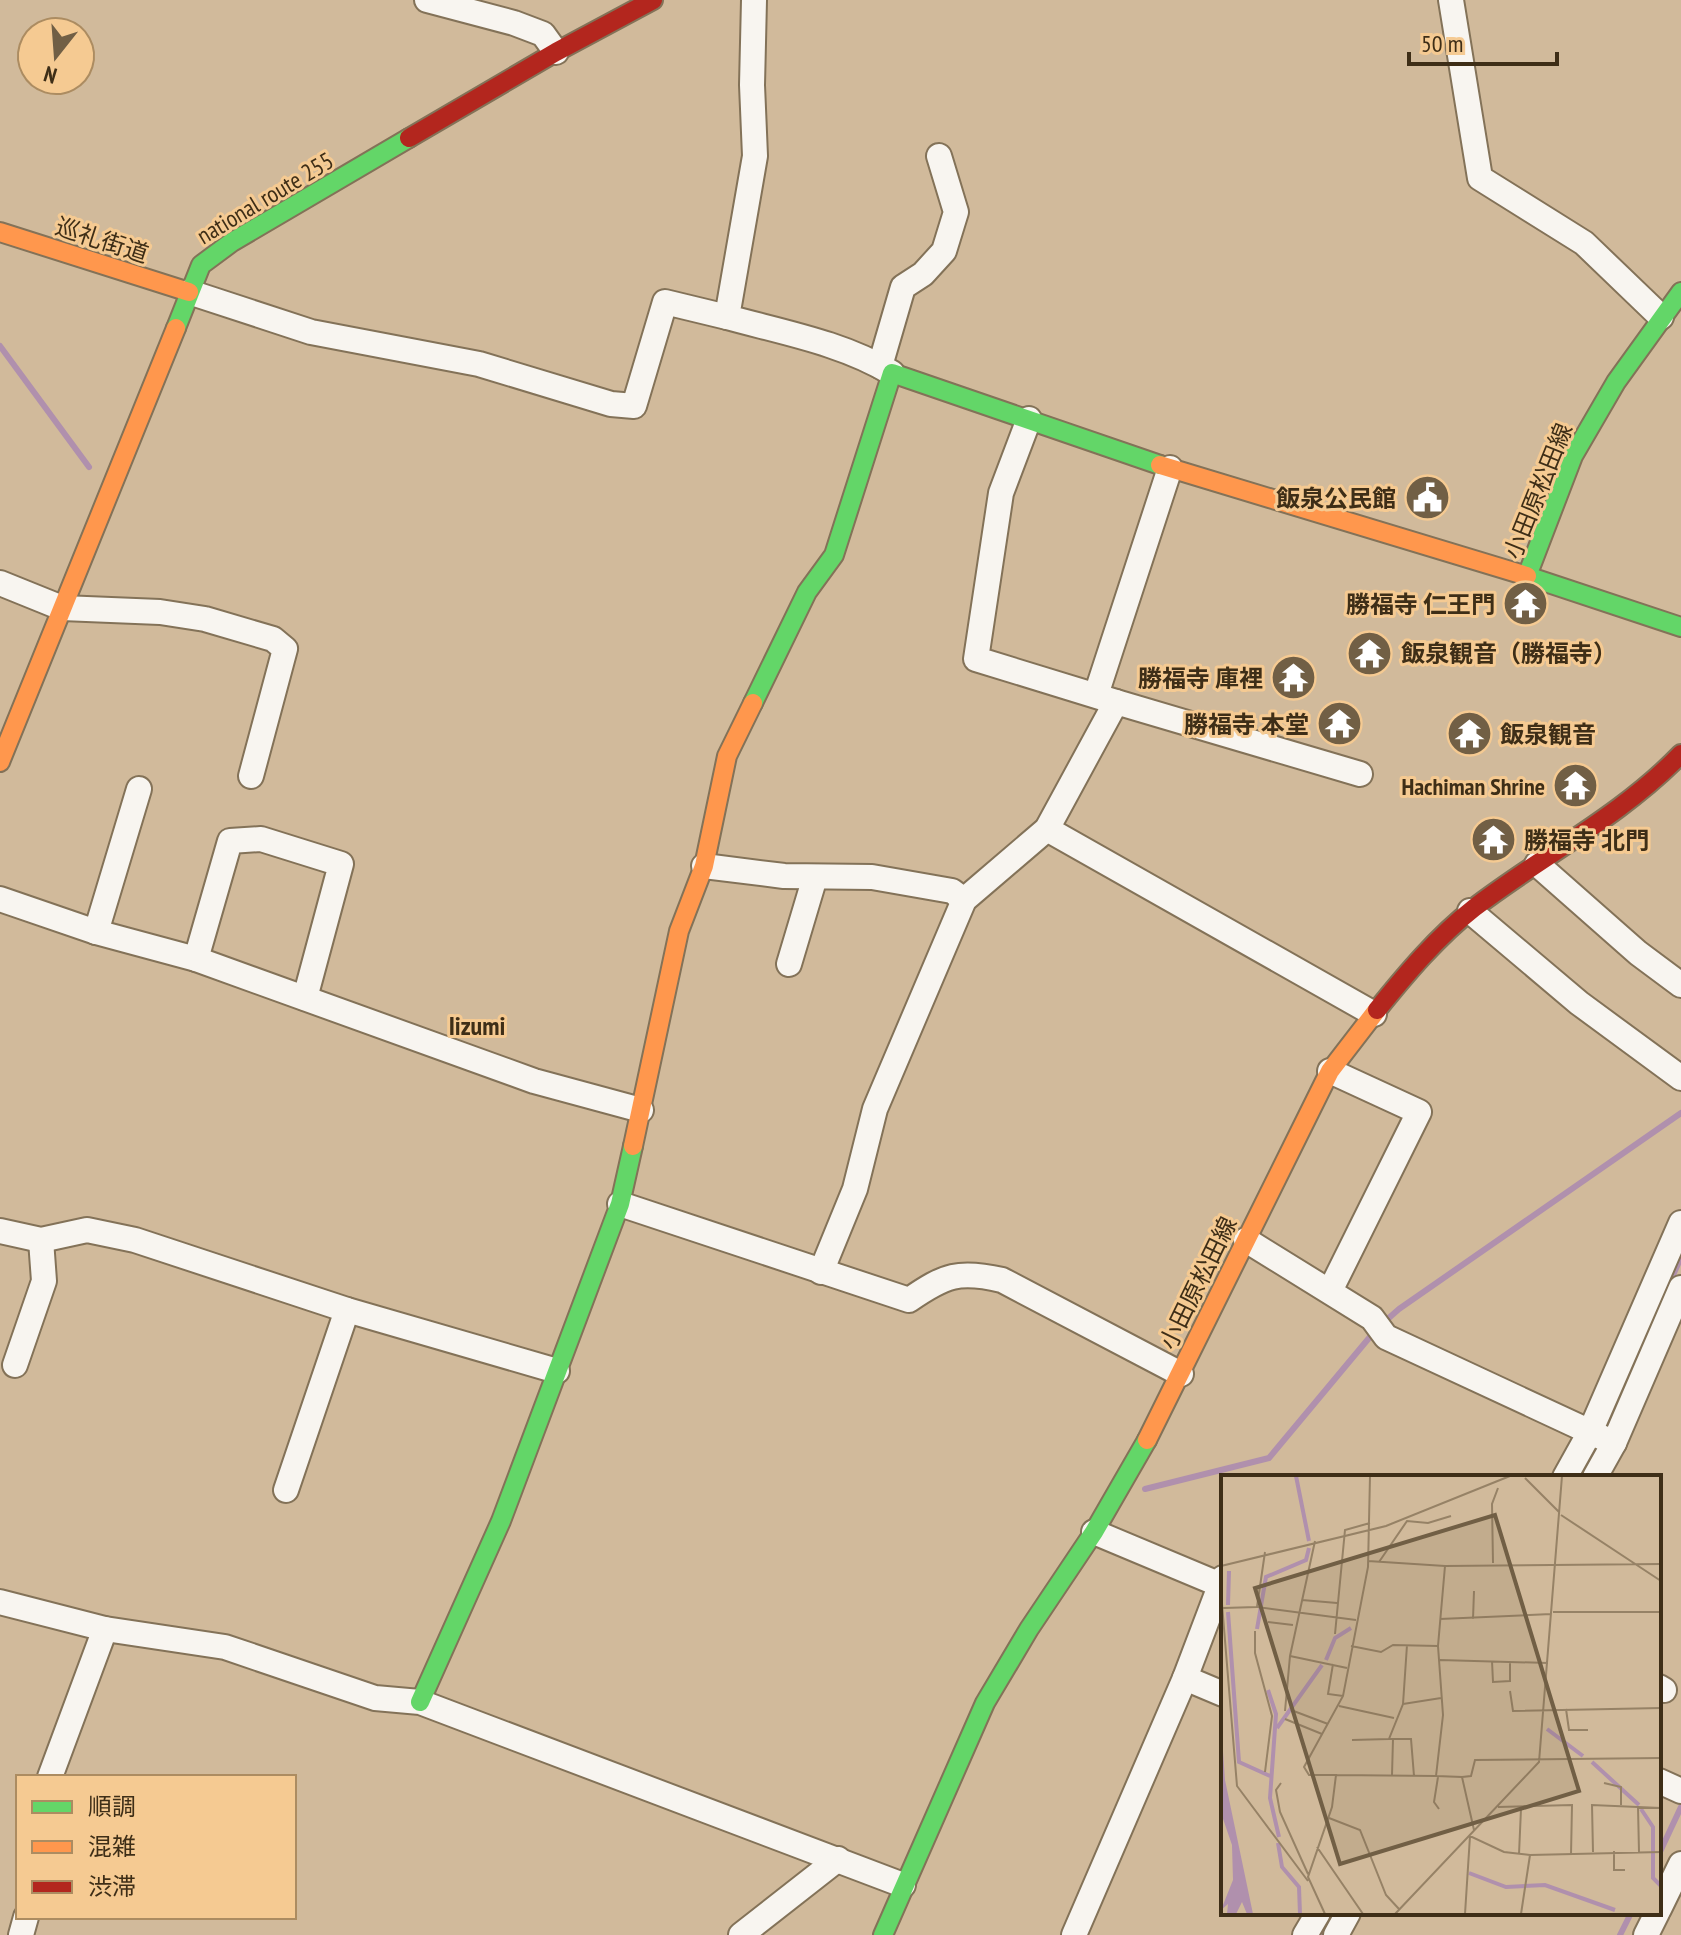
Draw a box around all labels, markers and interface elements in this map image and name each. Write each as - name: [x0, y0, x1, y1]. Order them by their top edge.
- north arrow: [16, 16, 96, 96]
- scale bar: [1409, 16, 1557, 66]
- text: 50 m: [1421, 28, 1463, 59]
- text: N: [40, 60, 60, 90]
- street label: national route 255: [191, 145, 339, 251]
- street label: 巡礼街道: [52, 210, 152, 270]
- street label: 小田原松田線: [1497, 418, 1579, 564]
- public building icon: 飯泉公民館: [1403, 474, 1451, 522]
- place label: 飯泉公民館: [1276, 483, 1396, 514]
- temple icon: 勝福寺 仁王門: [1502, 580, 1550, 628]
- place label: 勝福寺 仁王門: [1346, 589, 1495, 620]
- temple icon: 飯泉観音（勝福寺）: [1346, 629, 1394, 677]
- place label: 飯泉観音（勝福寺）: [1401, 638, 1617, 669]
- temple icon: 勝福寺 庫裡: [1270, 654, 1318, 702]
- place label: 勝福寺 庫裡: [1138, 663, 1263, 694]
- temple icon: 勝福寺 本堂: [1316, 700, 1364, 748]
- place label: 勝福寺 本堂: [1184, 709, 1309, 740]
- temple icon: 飯泉観音: [1445, 710, 1493, 758]
- place label: 飯泉観音: [1500, 719, 1596, 750]
- temple icon: Hachiman Shrine: [1552, 762, 1600, 810]
- place label: Hachiman Shrine: [1401, 771, 1545, 802]
- temple icon: 勝福寺 北門: [1469, 816, 1517, 864]
- place label: 勝福寺 北門: [1524, 825, 1649, 856]
- district label: Iizumi: [449, 1009, 505, 1042]
- street label: 小田原松田線: [1153, 1211, 1243, 1355]
- inset map: [1221, 1475, 1661, 1915]
- legend: [16, 1775, 296, 1919]
- text: 順調: [88, 1791, 136, 1822]
- text: 混雑: [88, 1831, 136, 1862]
- text: 渋滞: [88, 1871, 136, 1902]

